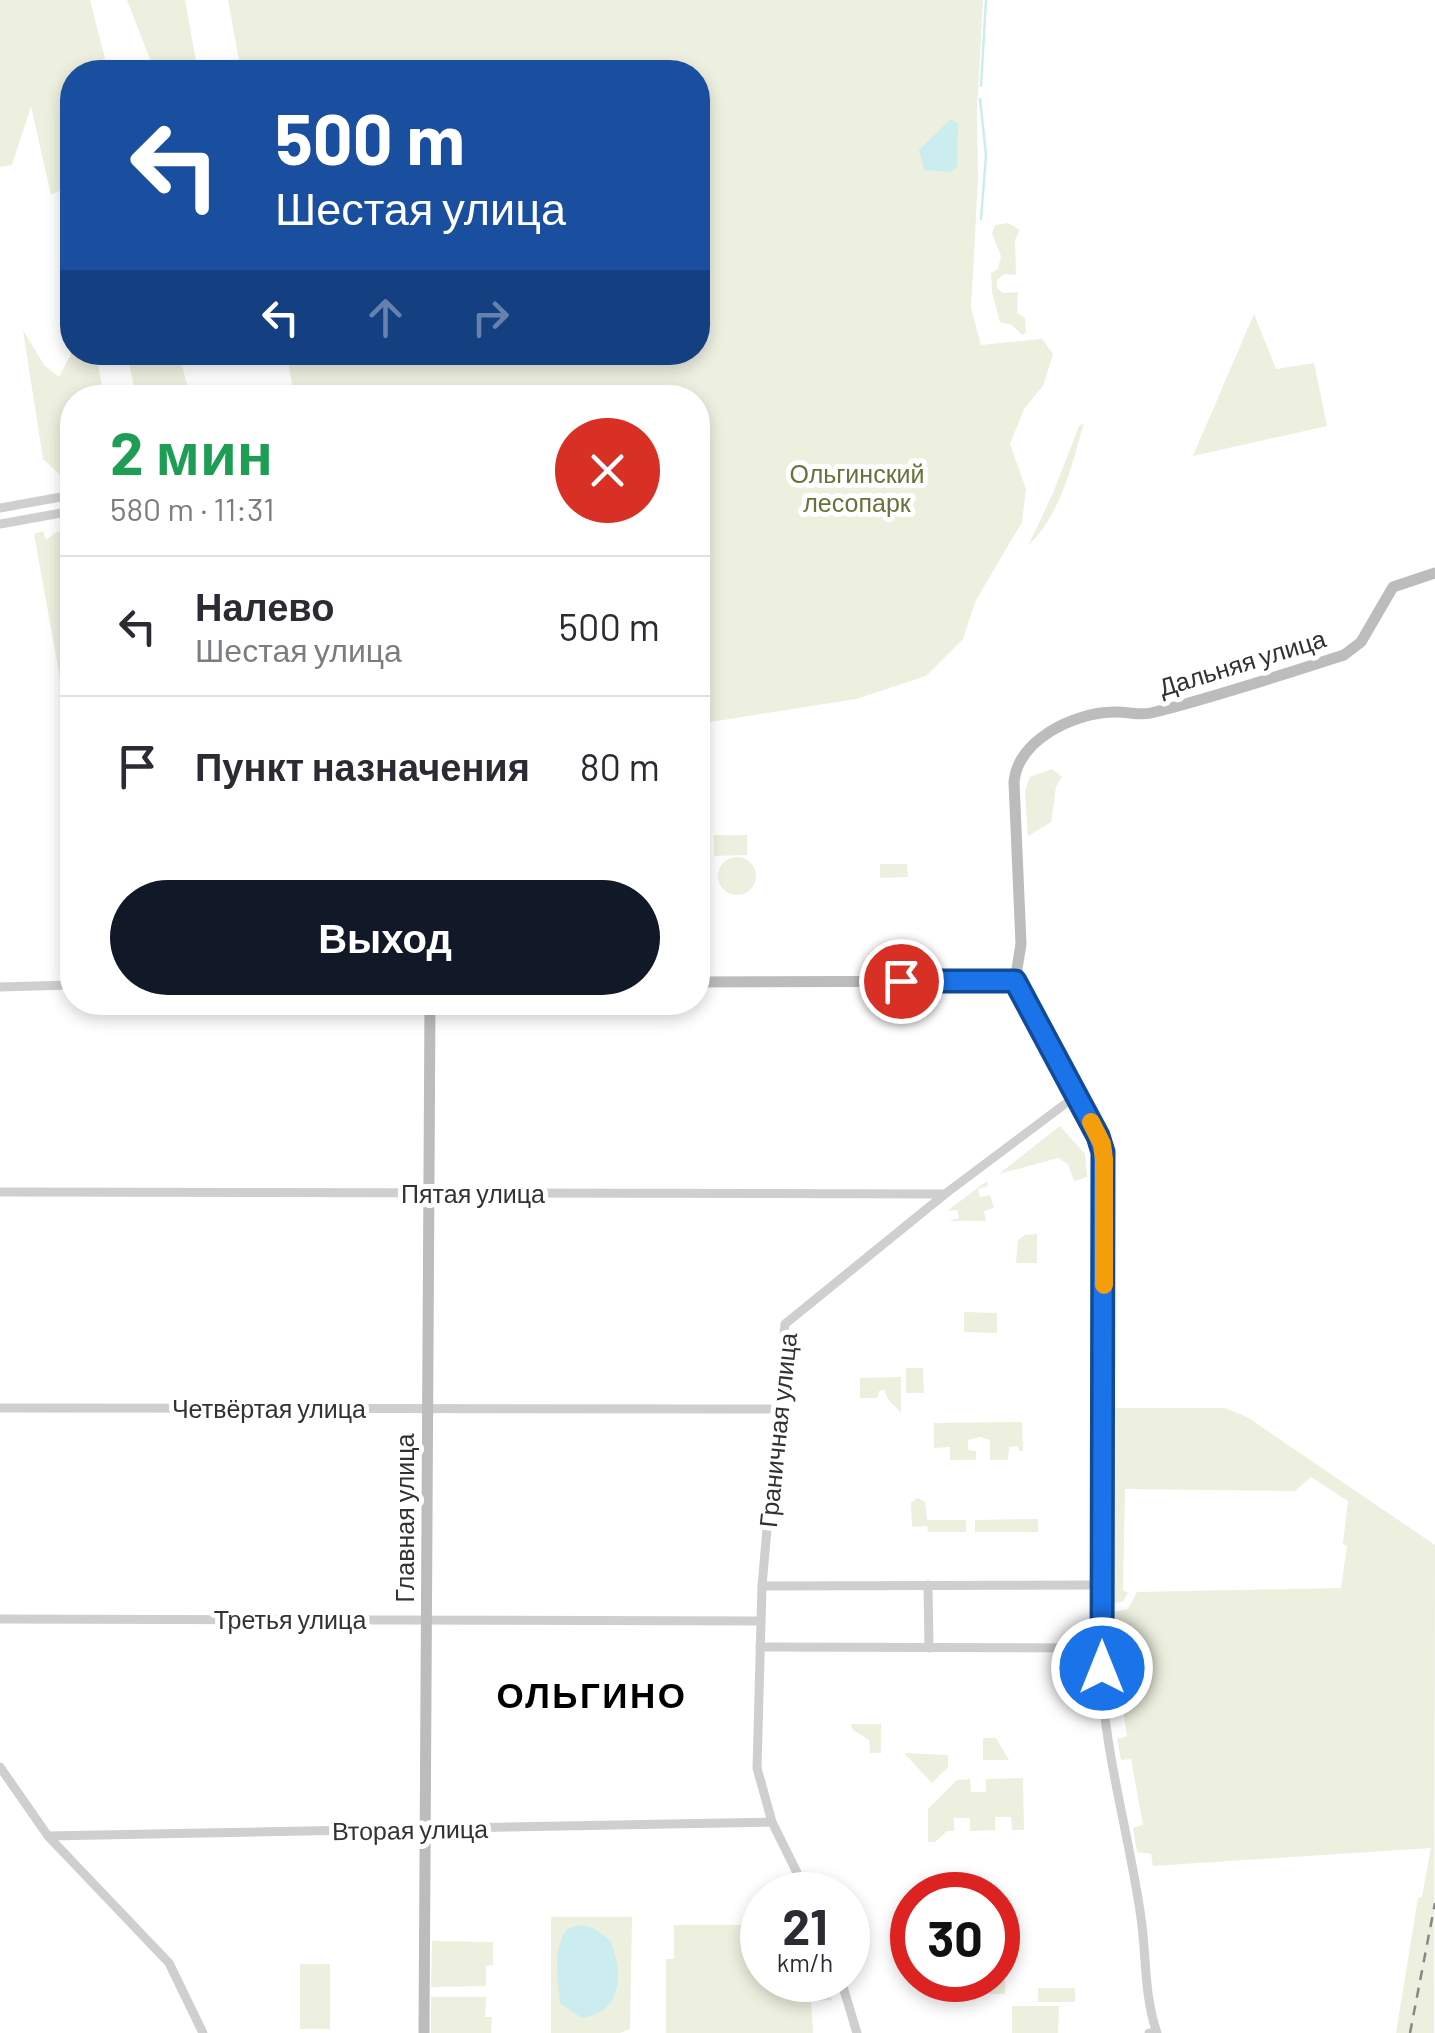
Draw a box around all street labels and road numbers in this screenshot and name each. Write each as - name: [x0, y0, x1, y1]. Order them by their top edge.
- street label: Дальняя улица: [1155, 622, 1329, 702]
- street label: Пятая улица: [401, 1178, 545, 1208]
- street label: Граничная улица: [752, 1331, 802, 1529]
- street label: Четвёртая улица: [172, 1393, 366, 1423]
- street label: Главная улица: [389, 1433, 419, 1602]
- street label: Третья улица: [214, 1604, 366, 1634]
- street label: Вторая улица: [332, 1813, 488, 1845]

